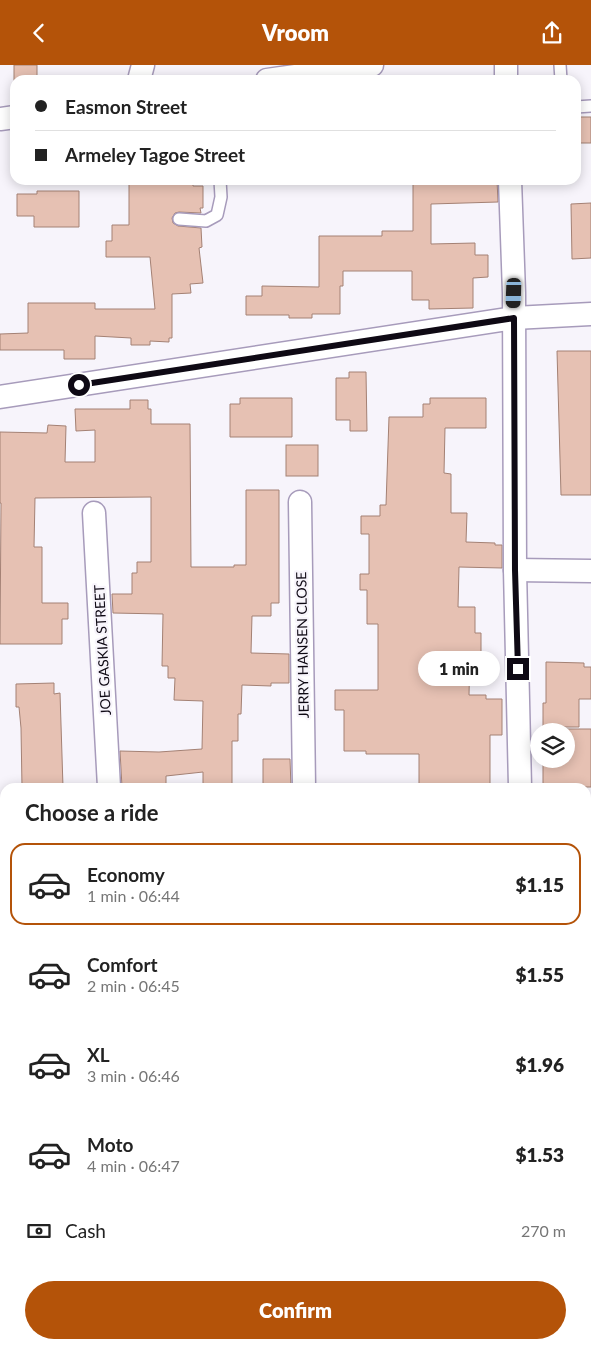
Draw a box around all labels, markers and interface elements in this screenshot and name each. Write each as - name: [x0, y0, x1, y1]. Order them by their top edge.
- icon: back: [25, 19, 53, 47]
- text: Vroom: [262, 19, 329, 46]
- icon: share: [538, 19, 566, 47]
- text: Easmon Street: [65, 95, 187, 118]
- text: Armeley Tagoe Street: [65, 143, 245, 166]
- car: [505, 278, 522, 308]
- route start: [68, 374, 90, 396]
- street label: JERRY HANSEN CLOSE: [292, 572, 312, 718]
- street label: JOE GASKIA STREET: [90, 583, 114, 716]
- callout: 1 min: [418, 651, 500, 687]
- route end: [507, 658, 529, 680]
- text: 1 min: [439, 659, 479, 678]
- map controls: [530, 723, 575, 768]
- button: layers: [530, 723, 575, 768]
- text: Choose a ride: [25, 799, 159, 826]
- icon: car: [27, 862, 72, 907]
- text: Economy: [87, 863, 165, 886]
- text: $1.15: [515, 873, 564, 896]
- text: 1 min · 06:44: [87, 886, 180, 905]
- icon: car: [27, 952, 72, 997]
- text: Comfort: [87, 953, 158, 976]
- text: $1.55: [515, 963, 564, 986]
- text: 2 min · 06:45: [87, 976, 180, 995]
- icon: car: [27, 1042, 72, 1087]
- text: XL: [87, 1043, 110, 1066]
- text: $1.96: [515, 1053, 564, 1076]
- text: 3 min · 06:46: [87, 1066, 180, 1085]
- icon: car: [27, 1132, 72, 1177]
- text: Moto: [87, 1133, 133, 1156]
- text: $1.53: [515, 1143, 564, 1166]
- text: 4 min · 06:47: [87, 1156, 180, 1175]
- icon: cash: [25, 1217, 53, 1245]
- text: Cash: [65, 1219, 106, 1242]
- text: 270 m: [521, 1221, 566, 1240]
- button: Confirm: [25, 1281, 566, 1339]

